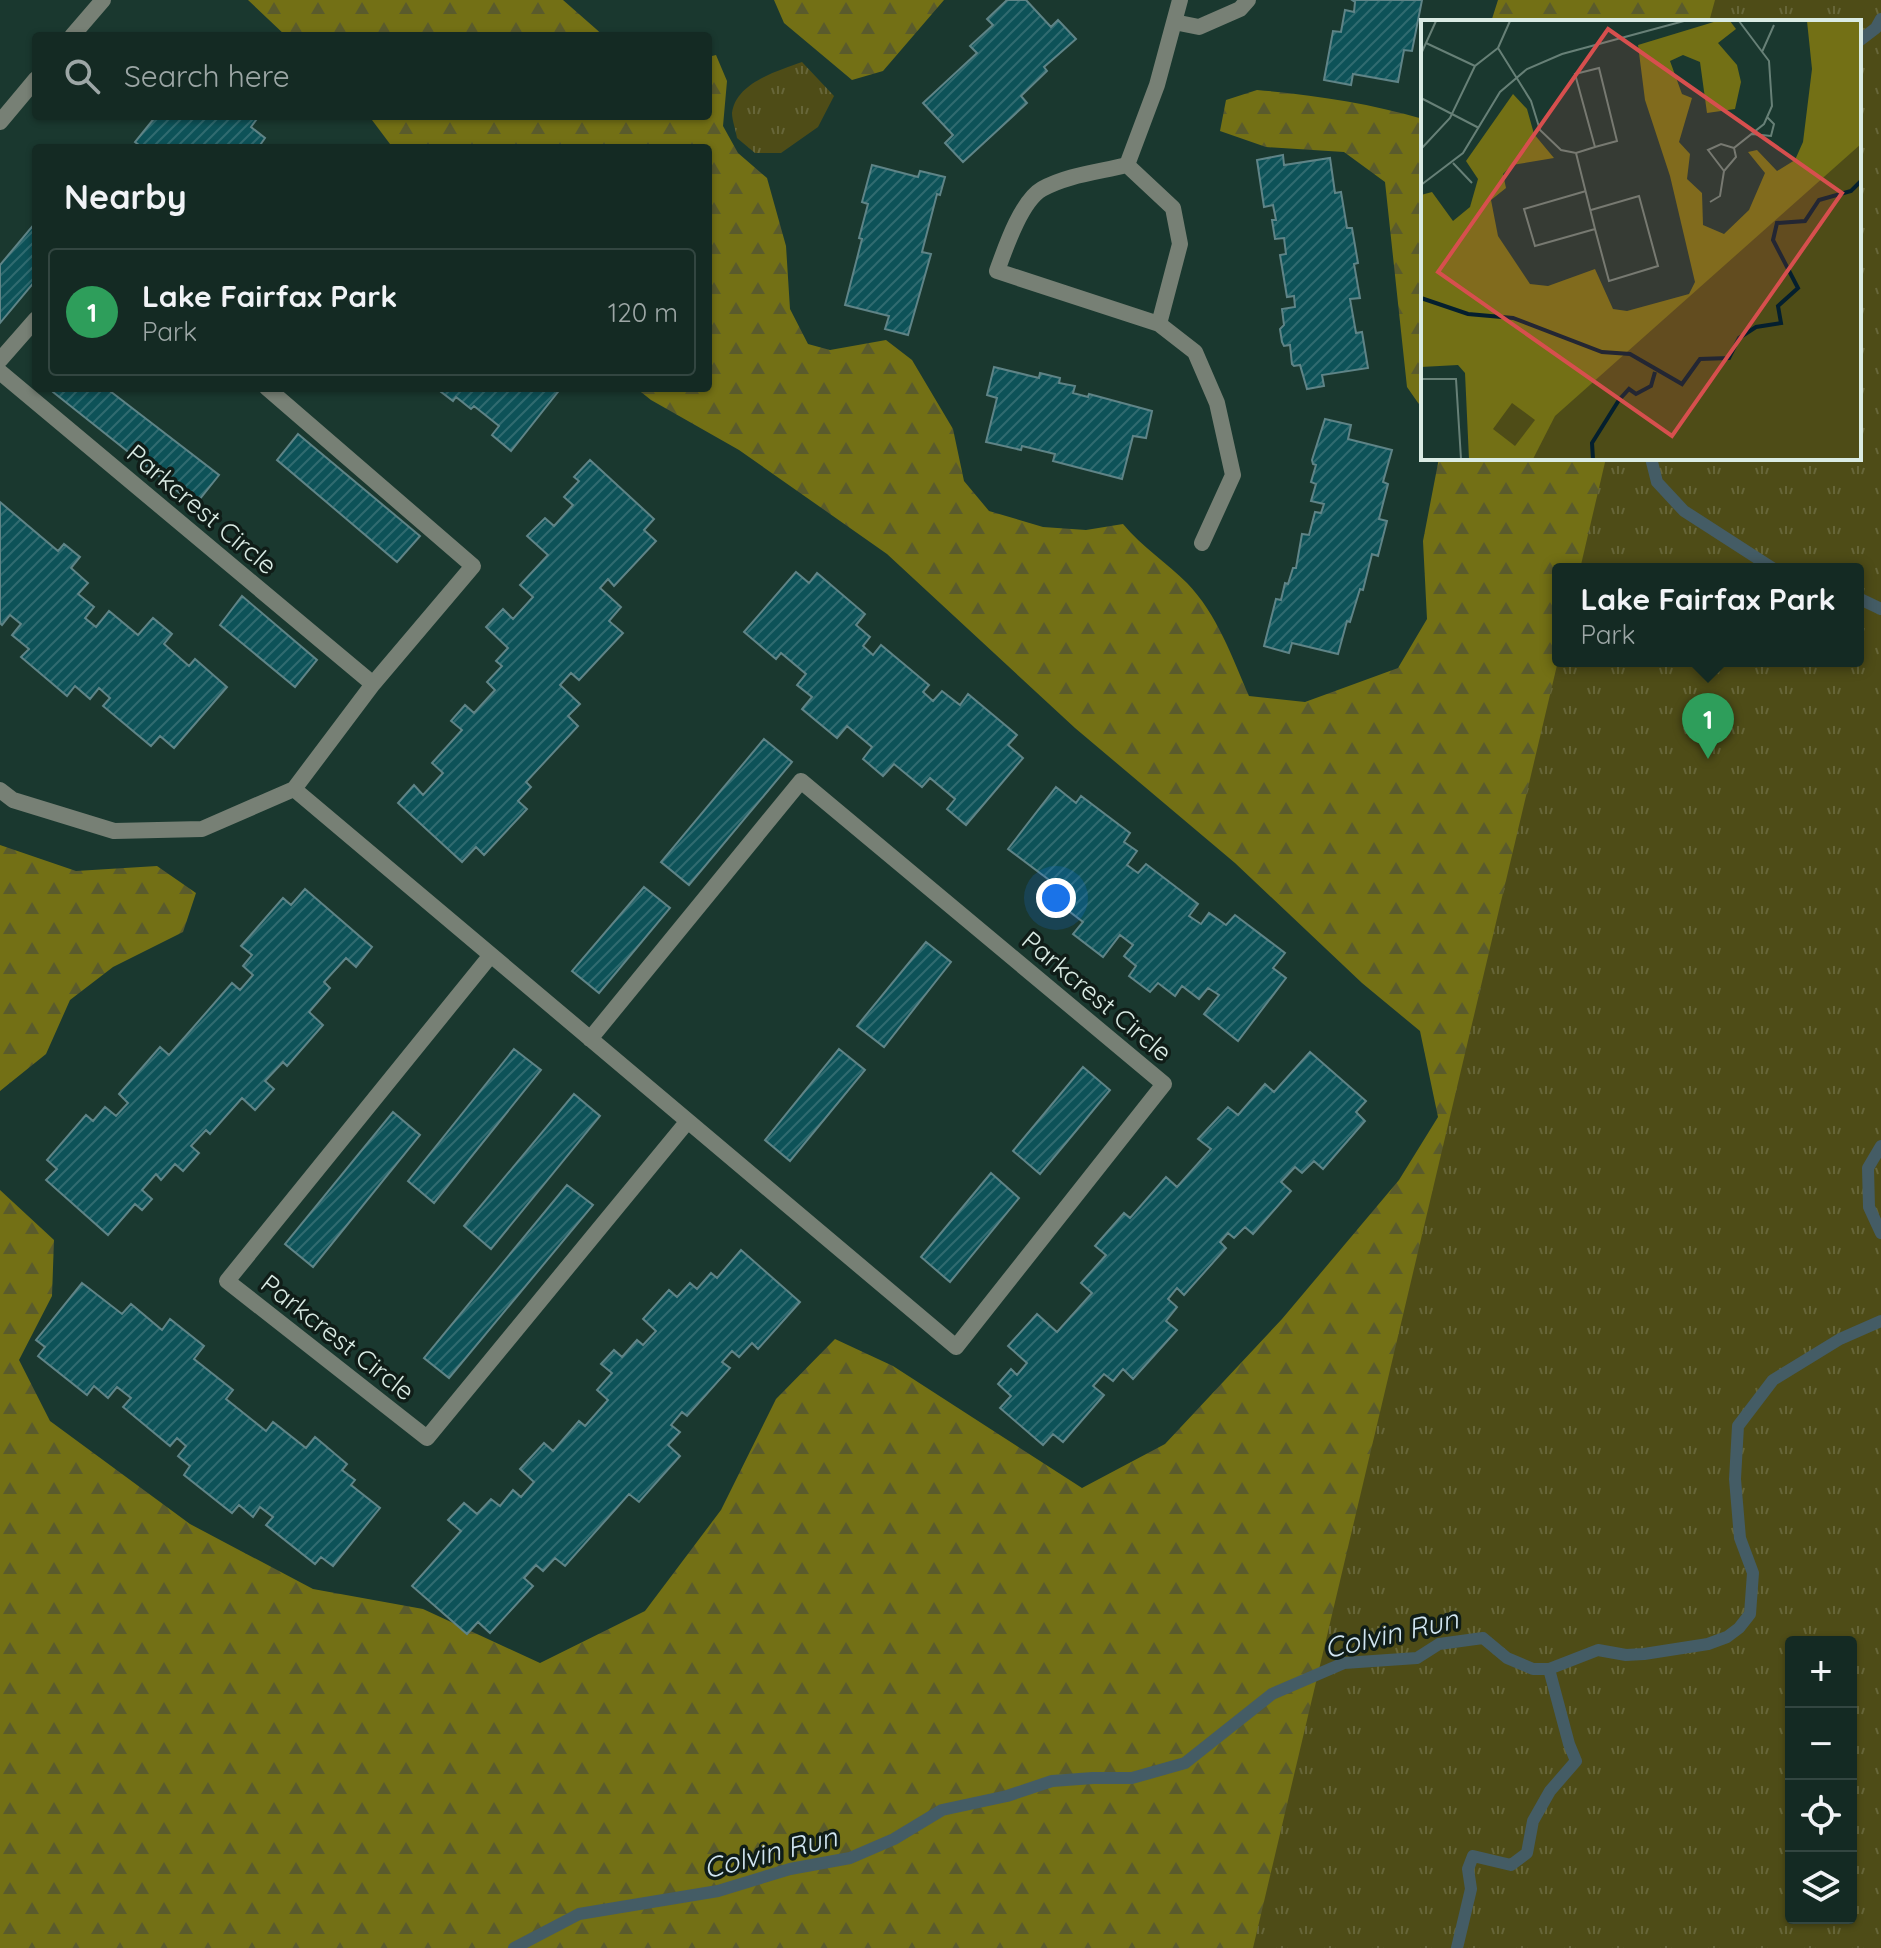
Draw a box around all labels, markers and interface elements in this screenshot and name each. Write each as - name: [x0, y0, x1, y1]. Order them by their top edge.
- inset map: [1421, 20, 1861, 460]
- search box: [32, 32, 712, 120]
- icon: search: [60, 54, 104, 98]
- text: Search here: [124, 57, 290, 95]
- text: Nearby: [64, 175, 187, 218]
- text: Lake Fairfax Park: [142, 277, 397, 315]
- text: 1: [87, 296, 97, 329]
- text: 120 m: [608, 296, 678, 329]
- text: Park: [142, 315, 197, 348]
- street label: Parkcrest Circle: [120, 437, 284, 581]
- popup: [1552, 563, 1864, 667]
- text: Lake Fairfax Park: [1580, 580, 1836, 618]
- text: Park: [1580, 618, 1635, 651]
- pin: 1: [1682, 693, 1734, 759]
- your location: [1036, 878, 1076, 918]
- street label: Parkcrest Circle: [1015, 924, 1179, 1068]
- street label: Parkcrest Circle: [255, 1267, 421, 1407]
- water label: Colvin Run: [1321, 1600, 1462, 1665]
- map controls: [1785, 1636, 1857, 1924]
- button: +: [1785, 1636, 1857, 1708]
- button: −: [1785, 1708, 1857, 1780]
- button: locate: [1785, 1780, 1857, 1852]
- water label: Colvin Run: [700, 1818, 841, 1885]
- button: layers: [1785, 1852, 1857, 1924]

